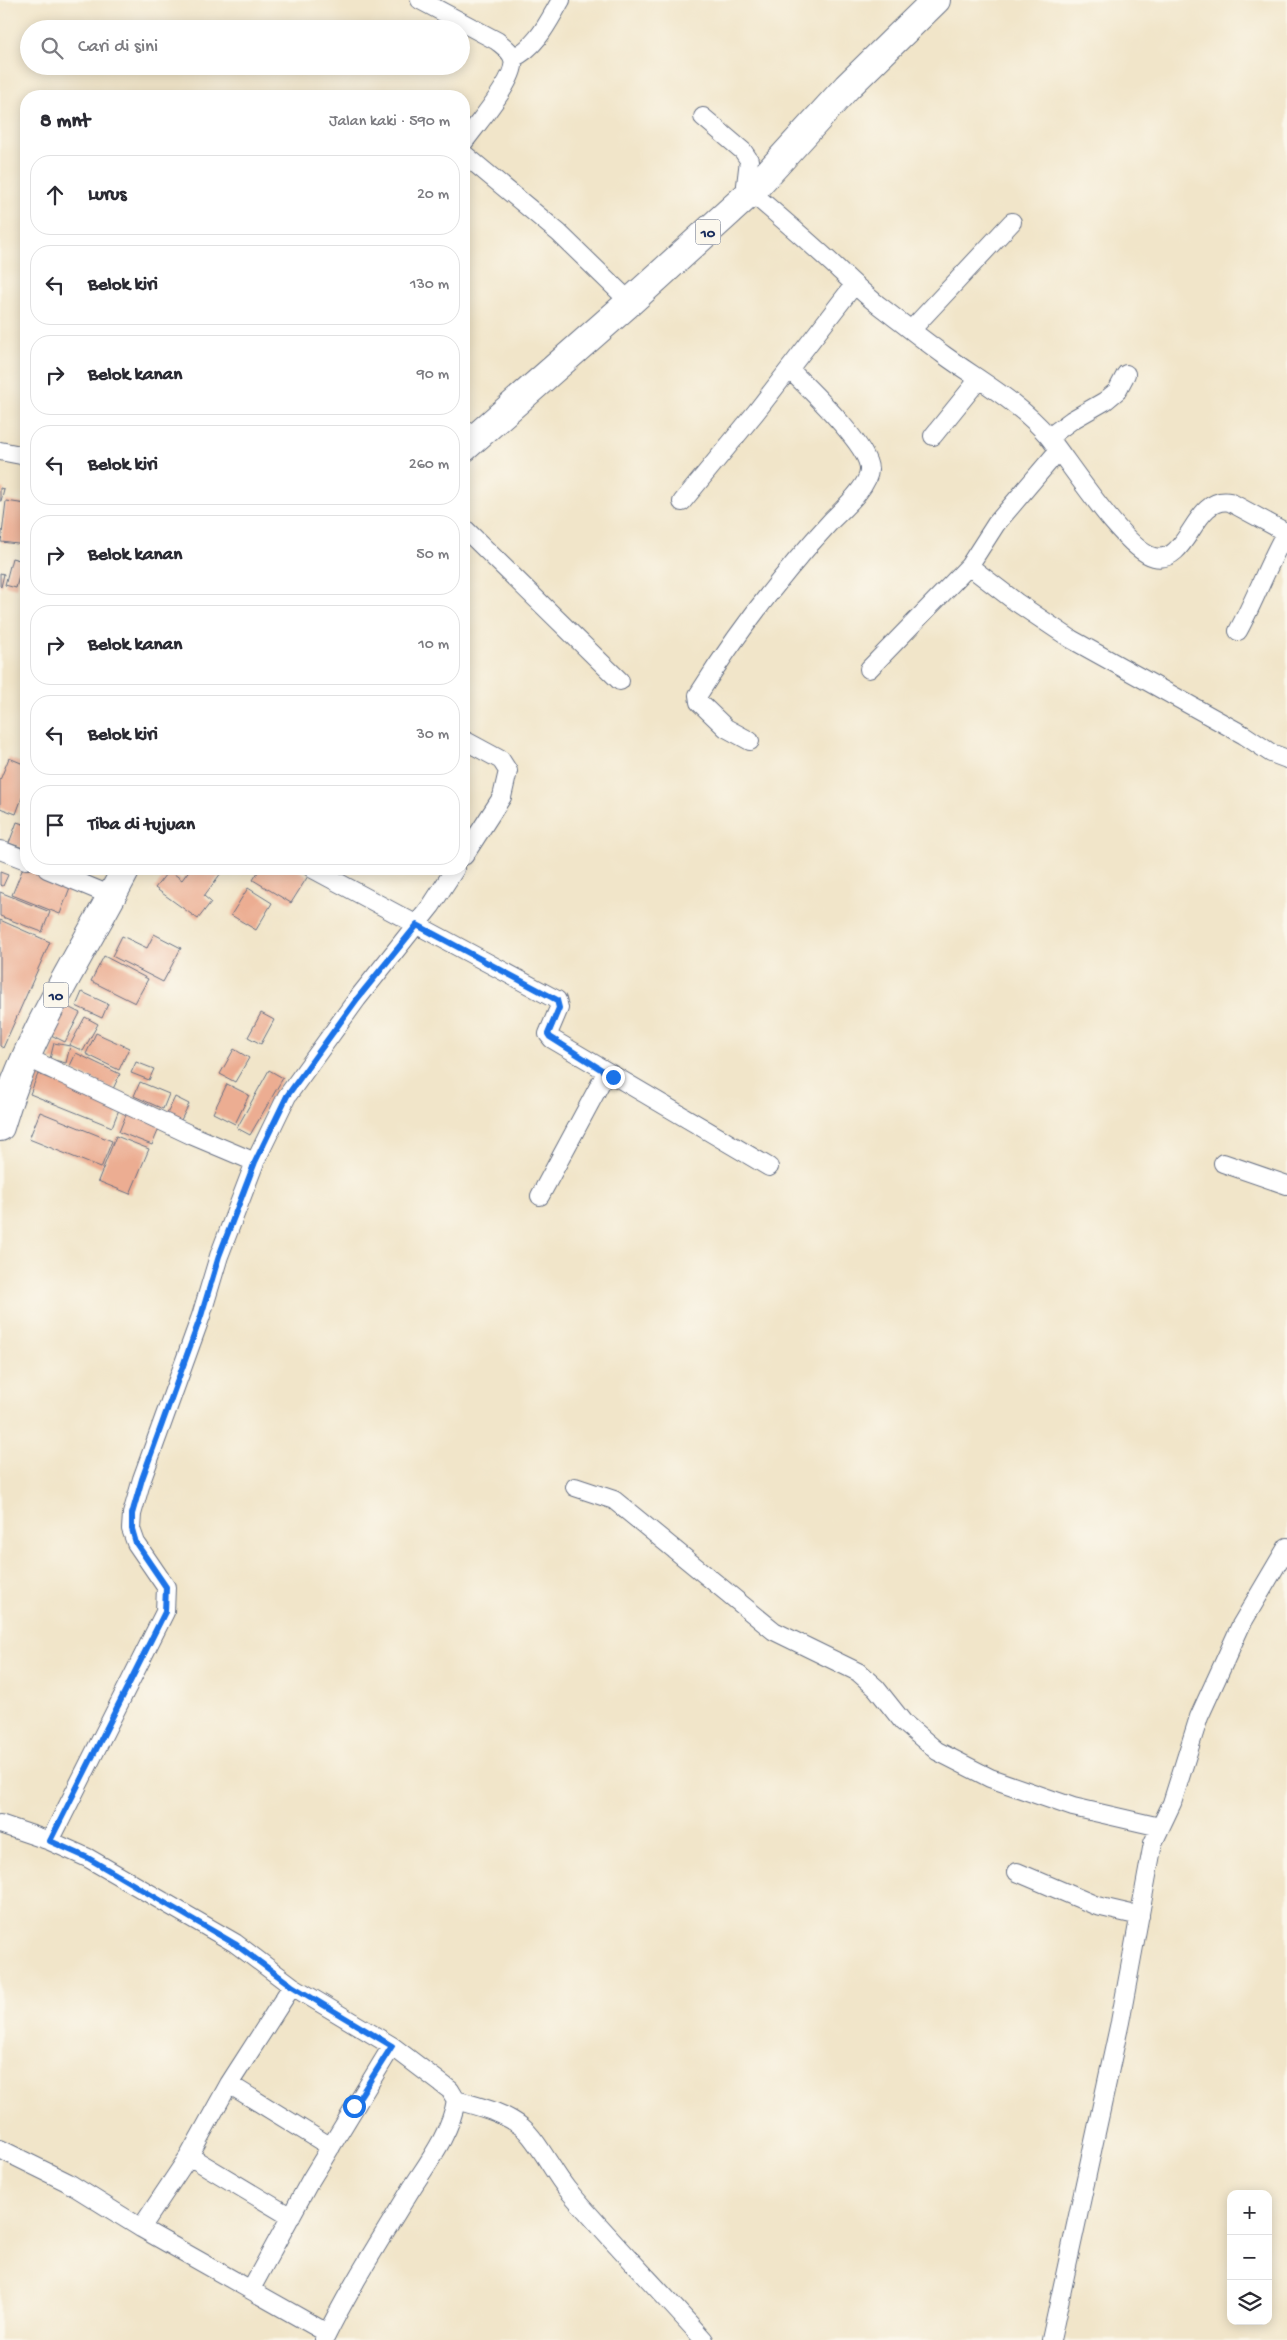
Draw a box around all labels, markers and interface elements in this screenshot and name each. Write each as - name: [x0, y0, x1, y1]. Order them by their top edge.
- search box: [20, 20, 470, 75]
- icon: search: [38, 34, 66, 62]
- text: Cari di sini: [78, 36, 158, 59]
- text: 8 mnt: [40, 110, 90, 135]
- text: Jalan kaki · 590 m: [329, 113, 450, 132]
- icon: ahead: [41, 181, 69, 209]
- text: Lurus: [88, 184, 127, 207]
- text: 20 m: [417, 186, 449, 205]
- road number: 10: [696, 220, 720, 244]
- icon: left: [41, 271, 69, 299]
- text: Belok kiri: [88, 274, 158, 297]
- text: 130 m: [410, 276, 449, 295]
- icon: right: [41, 361, 69, 389]
- text: Belok kanan: [88, 364, 182, 387]
- text: 90 m: [417, 366, 449, 385]
- icon: left: [41, 451, 69, 479]
- text: Belok kiri: [88, 454, 158, 477]
- text: 260 m: [409, 456, 449, 475]
- icon: right: [41, 541, 69, 569]
- text: Belok kanan: [88, 544, 182, 567]
- text: 50 m: [416, 546, 449, 565]
- icon: right: [41, 631, 69, 659]
- text: Belok kanan: [88, 634, 182, 657]
- text: 10 m: [418, 636, 449, 655]
- icon: left: [41, 721, 69, 749]
- text: Belok kiri: [88, 724, 158, 747]
- text: 30 m: [416, 726, 449, 745]
- icon: arrive: [41, 811, 69, 839]
- text: Tiba di tujuan: [88, 814, 195, 837]
- road number: 10: [44, 982, 68, 1008]
- route end: [602, 1066, 625, 1089]
- route start: [343, 2095, 366, 2118]
- map controls: [1227, 2190, 1272, 2325]
- button: +: [1227, 2190, 1272, 2235]
- button: −: [1227, 2235, 1272, 2280]
- button: layers: [1227, 2280, 1272, 2325]

